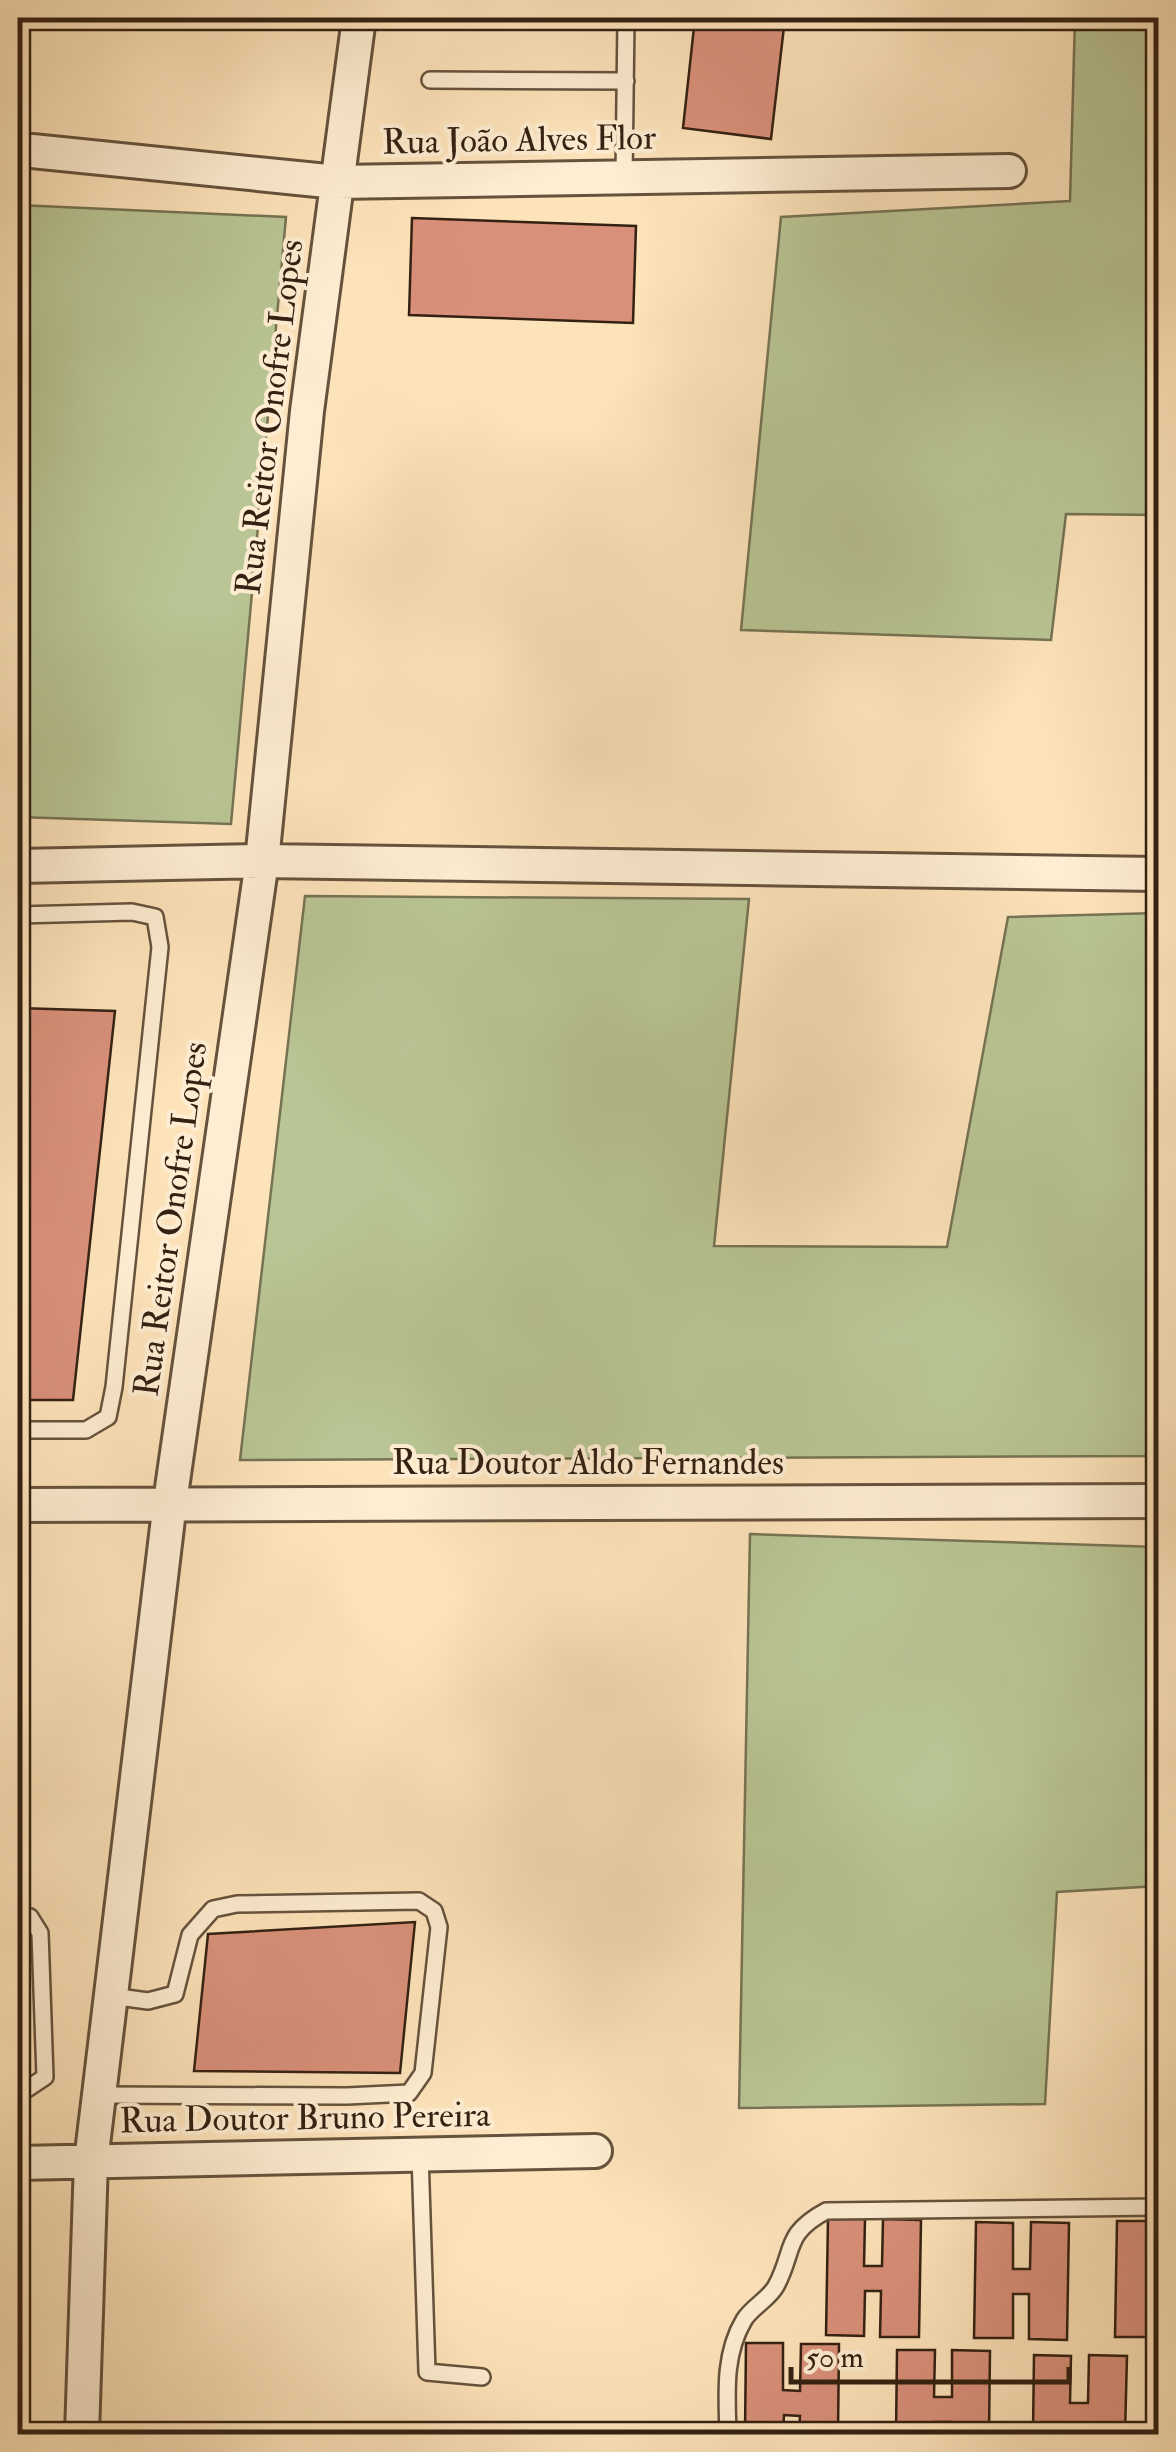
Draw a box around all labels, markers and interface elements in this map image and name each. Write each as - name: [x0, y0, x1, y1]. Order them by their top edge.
- street label: Rua João Alves Flor: [382, 116, 656, 164]
- street label: Rua Reitor Onofre Lopes: [226, 237, 314, 597]
- street label: Rua Reitor Onofre Lopes: [124, 1039, 218, 1399]
- street label: Rua Doutor Aldo Fernandes: [392, 1441, 784, 1485]
- street label: Rua Doutor Bruno Pereira: [119, 2093, 491, 2143]
- scale bar: [791, 2322, 1068, 2384]
- text: 50 m: [806, 2339, 864, 2376]

